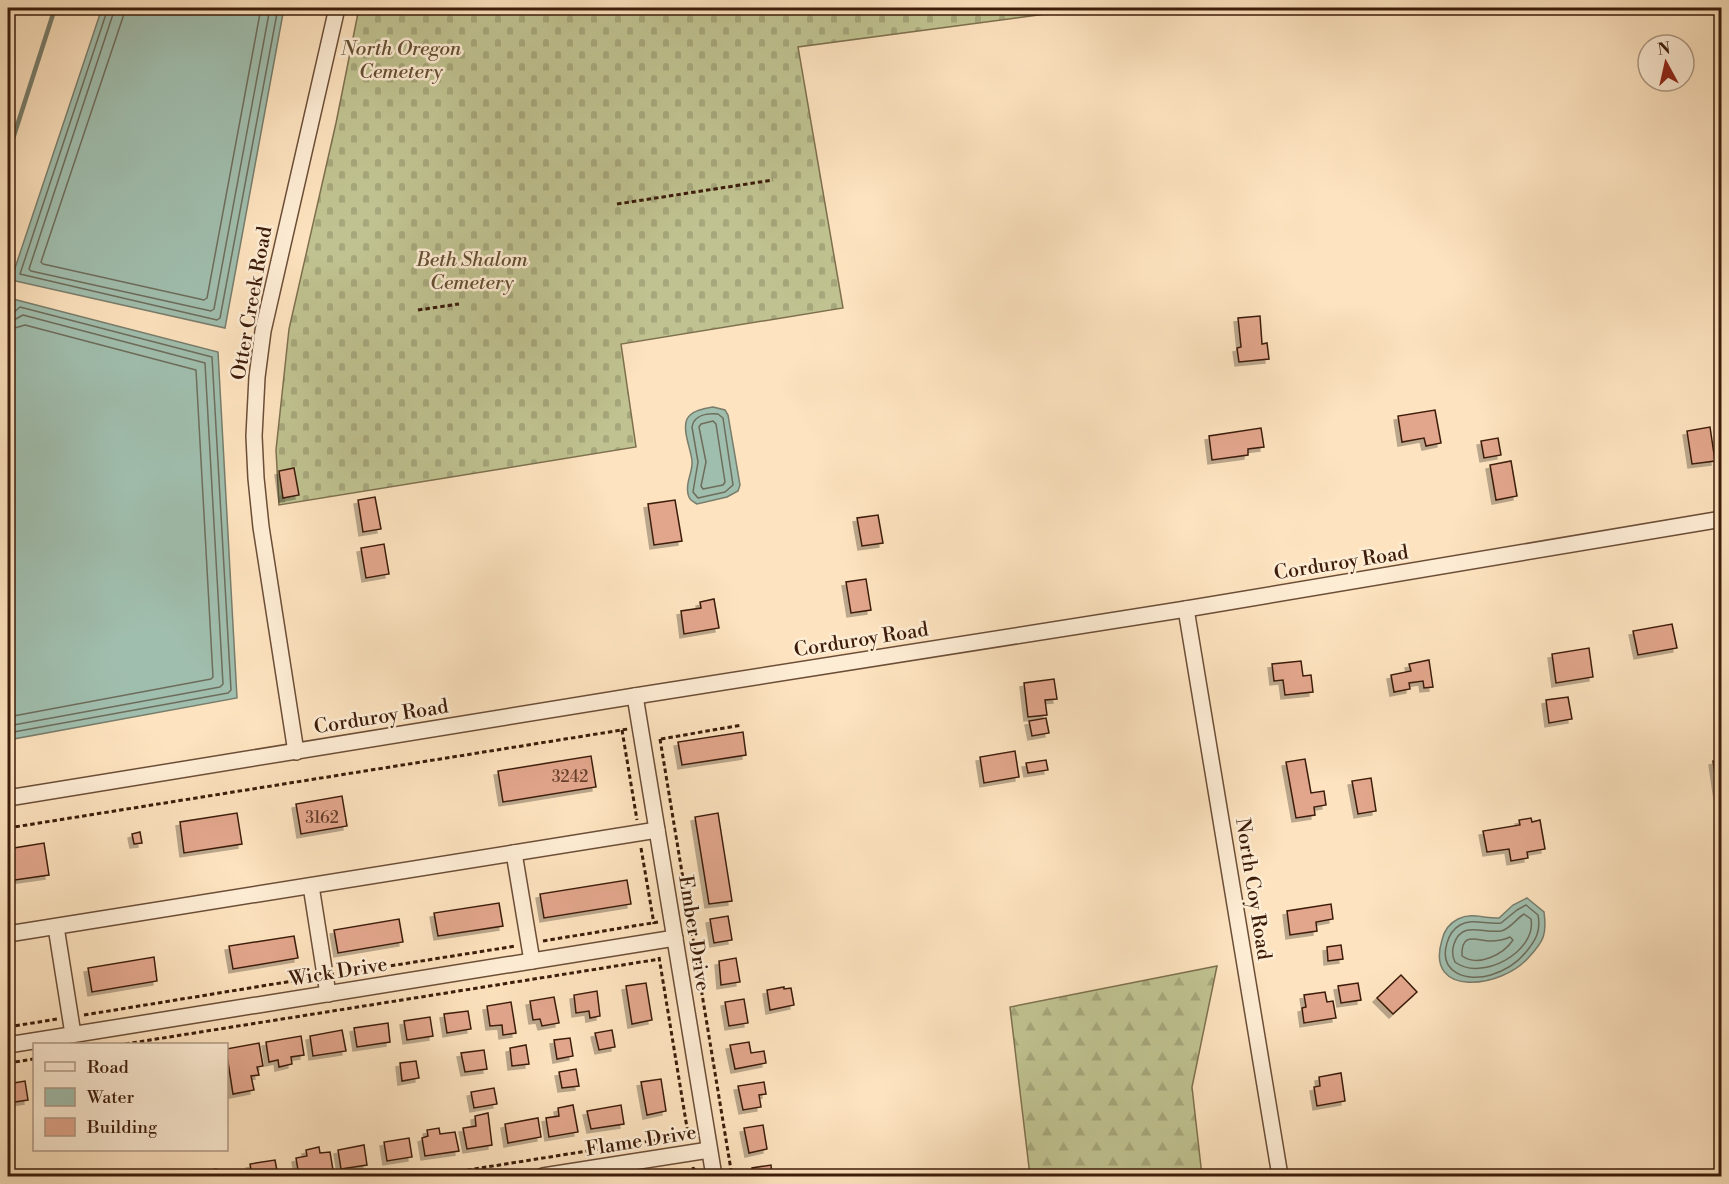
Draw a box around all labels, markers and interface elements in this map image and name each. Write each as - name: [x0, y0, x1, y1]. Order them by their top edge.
- north arrow: [1636, 33, 1696, 93]
- park label: North Oregon Cemetery: [340, 37, 462, 85]
- text: N: [1656, 38, 1672, 60]
- street label: Otter Creek Road: [227, 224, 278, 382]
- park label: Beth Shalom Cemetery: [415, 248, 528, 296]
- street label: Corduroy Road: [1272, 540, 1411, 586]
- street label: Corduroy Road: [792, 617, 931, 663]
- street label: Corduroy Road: [312, 694, 451, 740]
- house number: 3242: [552, 767, 588, 787]
- house number: 3162: [305, 808, 339, 828]
- street label: North Coy Road: [1229, 817, 1276, 963]
- street label: Ember Drive: [672, 874, 715, 993]
- street label: Wick Drive: [286, 952, 389, 993]
- legend: [33, 1043, 228, 1151]
- text: Road: [87, 1056, 130, 1079]
- text: Water: [86, 1086, 135, 1109]
- text: Building: [86, 1116, 158, 1139]
- street label: Flame Drive: [584, 1120, 698, 1163]

